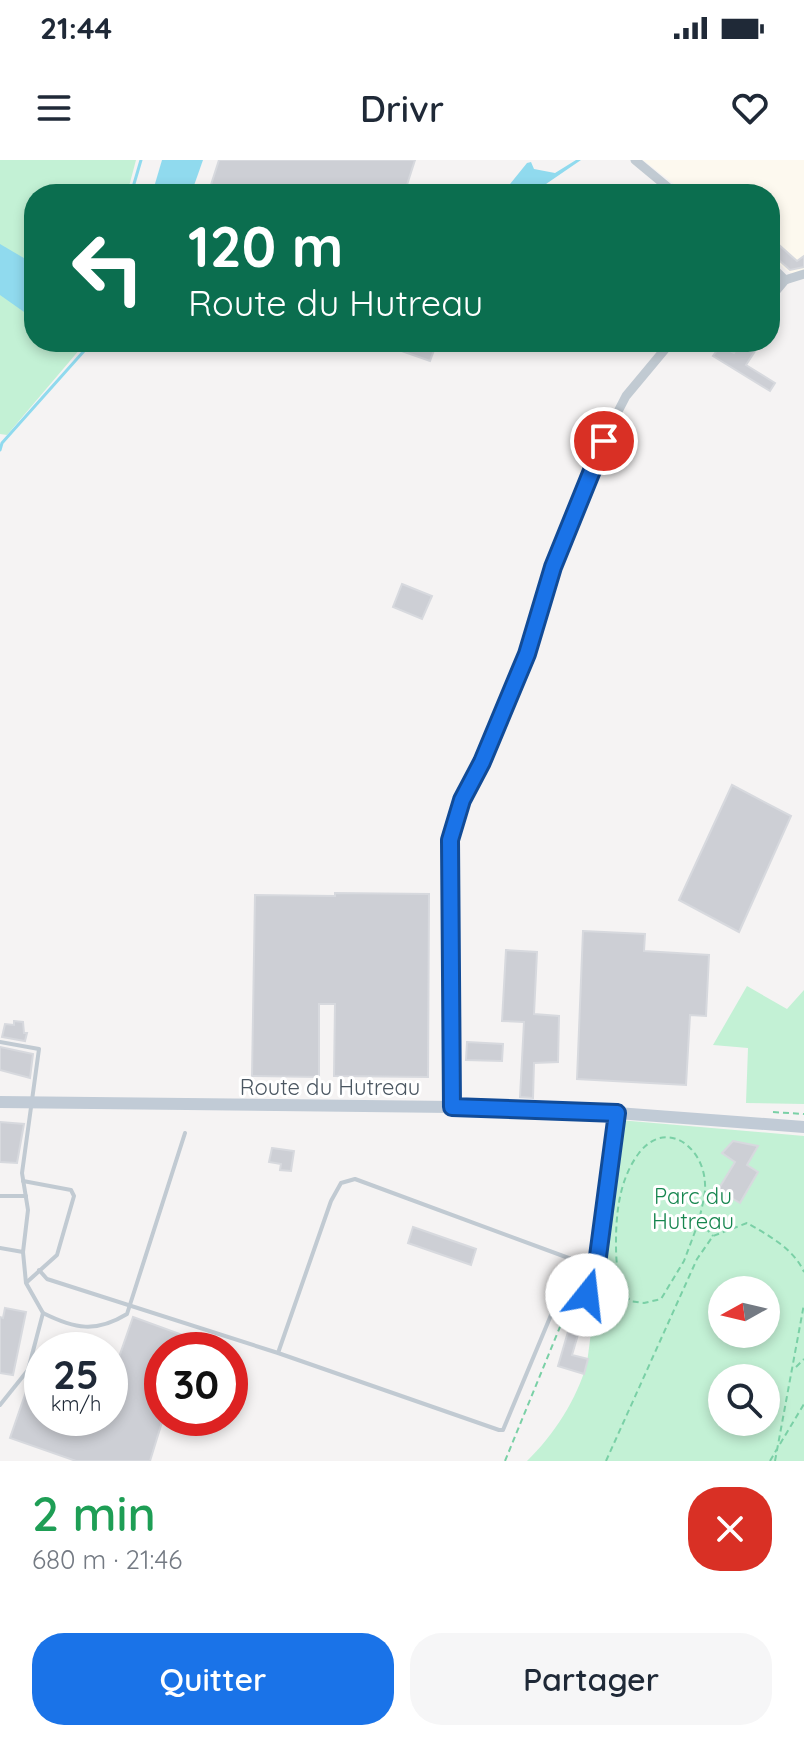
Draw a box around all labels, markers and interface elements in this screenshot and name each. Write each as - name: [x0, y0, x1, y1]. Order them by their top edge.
- text: 21:44: [40, 9, 112, 47]
- icon: menu: [32, 86, 76, 130]
- text: Drivr: [360, 86, 444, 131]
- icon: heart: [728, 86, 772, 130]
- text: 120 m: [188, 211, 343, 281]
- icon: left: [56, 216, 160, 320]
- text: Route du Hutreau: [188, 280, 483, 325]
- pin: [570, 407, 638, 475]
- icon: arrive: [582, 419, 626, 463]
- street label: Route du Hutreau: [240, 1073, 420, 1101]
- park label: Parc du Hutreau: [652, 1182, 734, 1235]
- position arrow: [545, 1253, 629, 1337]
- north arrow: [708, 1276, 780, 1348]
- map controls: [708, 1276, 780, 1436]
- speed limit sign: 30: [144, 1332, 248, 1436]
- text: 25: [53, 1349, 99, 1399]
- button: search: [708, 1364, 780, 1436]
- text: km/h: [51, 1391, 101, 1416]
- text: 2 min: [32, 1483, 156, 1543]
- button: close: [688, 1487, 772, 1571]
- text: 680 m · 21:46: [32, 1543, 182, 1576]
- button: Quitter: [32, 1633, 394, 1725]
- button: Partager: [410, 1633, 772, 1725]

